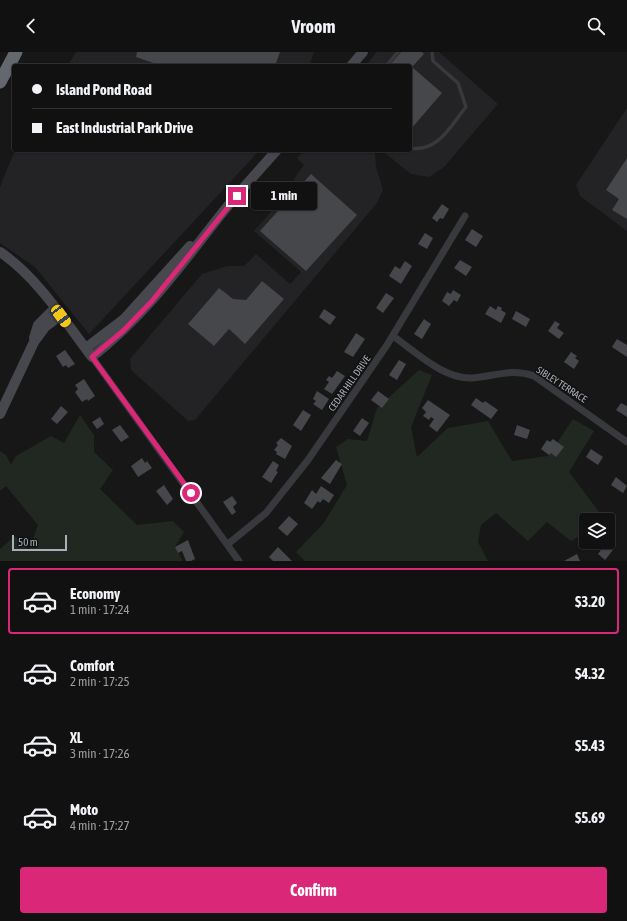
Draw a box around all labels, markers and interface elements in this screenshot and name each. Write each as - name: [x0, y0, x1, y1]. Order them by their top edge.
- icon: back: [20, 15, 42, 37]
- icon: search: [585, 15, 607, 37]
- text: Vroom: [291, 16, 336, 37]
- text: Island Pond Road: [56, 81, 152, 98]
- text: East Industrial Park Drive: [56, 119, 193, 136]
- callout: 1 min: [251, 182, 317, 210]
- route end: [228, 187, 246, 205]
- text: 1 min: [271, 188, 297, 203]
- car: [49, 303, 73, 329]
- street label: CEDAR HILL DRIVE: [326, 353, 373, 413]
- street label: SIBLEY TERRACE: [535, 364, 590, 405]
- route start: [182, 484, 200, 502]
- map controls: [579, 513, 615, 549]
- button: layers: [579, 513, 615, 549]
- scale bar: [12, 533, 67, 552]
- text: 50 m: [18, 536, 38, 548]
- icon: car: [22, 583, 58, 619]
- text: Economy: [70, 585, 120, 602]
- text: $3.20: [575, 593, 605, 610]
- text: 1 min · 17:24: [70, 602, 130, 617]
- icon: car: [22, 655, 58, 691]
- text: Comfort: [70, 657, 114, 674]
- text: $4.32: [575, 665, 605, 682]
- text: 2 min · 17:25: [70, 674, 130, 689]
- icon: car: [22, 727, 58, 763]
- text: XL: [70, 729, 83, 746]
- text: $5.43: [575, 737, 605, 754]
- text: 3 min · 17:26: [70, 746, 130, 761]
- icon: car: [22, 799, 58, 835]
- text: Moto: [70, 801, 98, 818]
- text: $5.69: [575, 809, 605, 826]
- text: 4 min · 17:27: [70, 818, 130, 833]
- button: Confirm: [20, 867, 607, 913]

